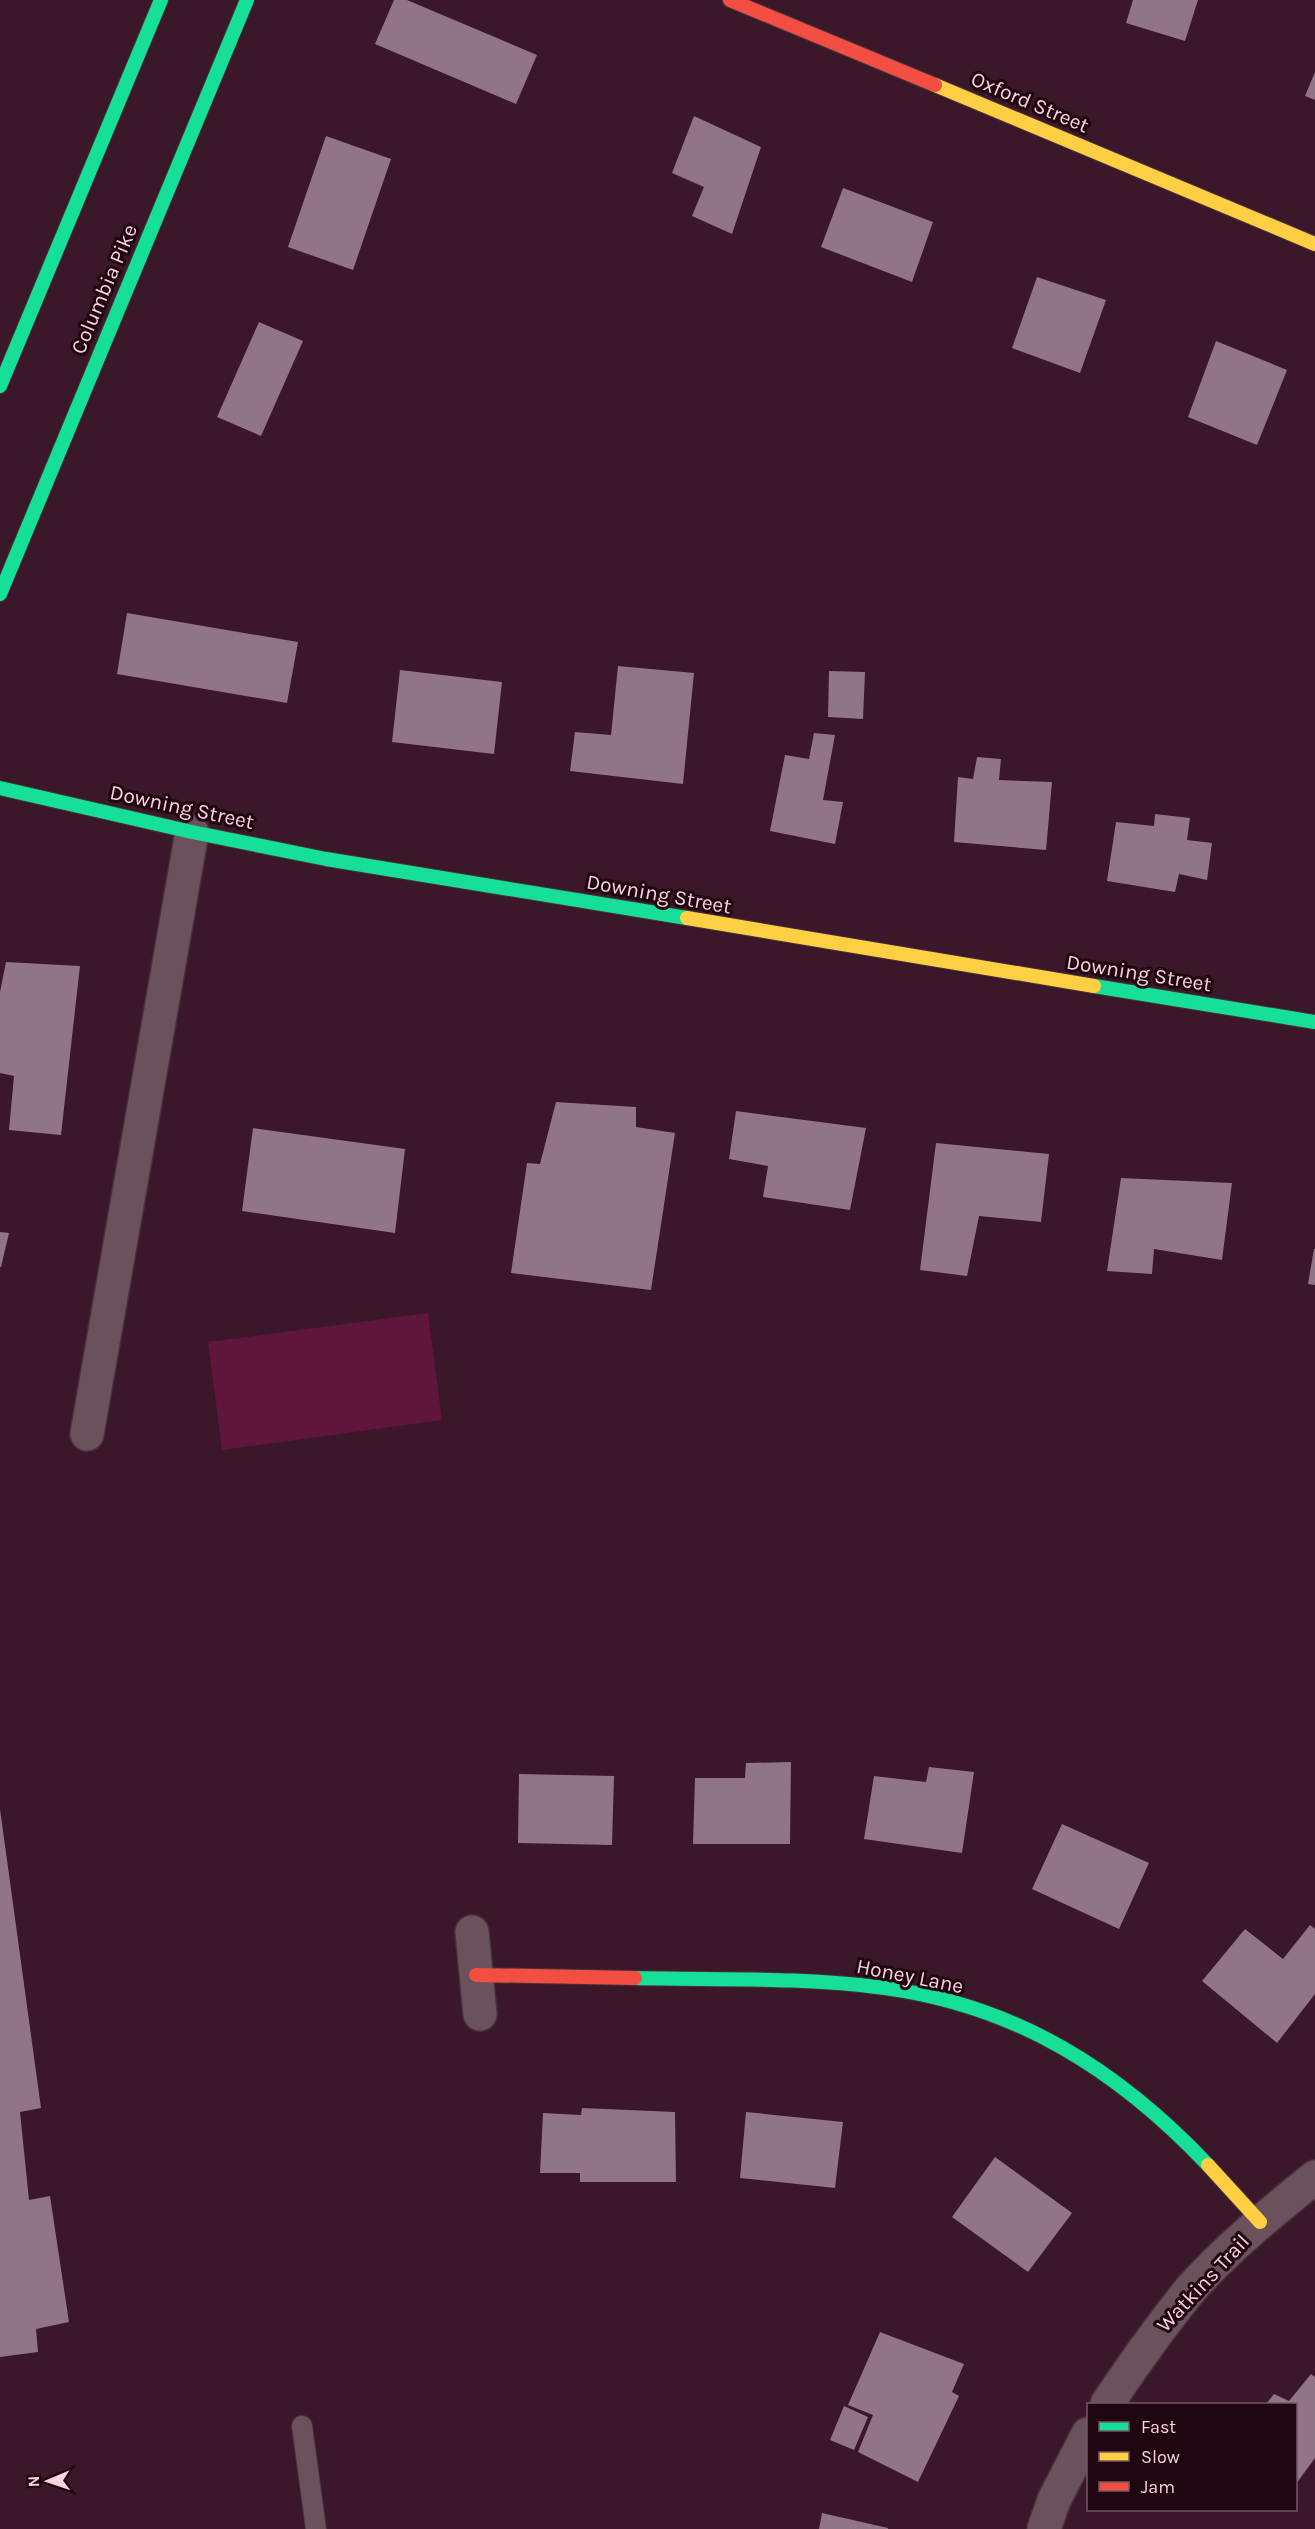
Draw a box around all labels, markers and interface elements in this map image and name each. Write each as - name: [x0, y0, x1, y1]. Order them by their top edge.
- street label: Oxford Street: [967, 66, 1093, 138]
- street label: Columbia Pike: [66, 221, 142, 357]
- street label: Downing Street: [108, 780, 256, 834]
- street label: Downing Street: [585, 869, 733, 919]
- street label: Downing Street: [1065, 950, 1213, 996]
- street label: Honey Lane: [854, 1954, 966, 1998]
- street label: Watkins Trail: [1152, 2229, 1254, 2337]
- legend: [1087, 2403, 1297, 2511]
- text: Fast: [1141, 2416, 1176, 2438]
- text: Slow: [1141, 2446, 1180, 2468]
- north arrow: [18, 2451, 78, 2511]
- text: N: [24, 2475, 43, 2488]
- text: Jam: [1141, 2476, 1175, 2498]

